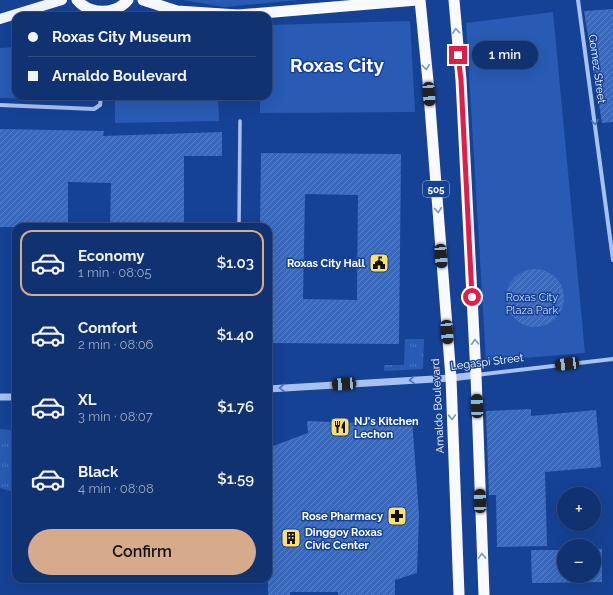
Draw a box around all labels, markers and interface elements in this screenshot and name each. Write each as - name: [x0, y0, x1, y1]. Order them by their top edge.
- text: Roxas City Museum: [52, 28, 191, 46]
- one-way arrow: [452, 28, 461, 34]
- street label: Gomez Street: [586, 34, 608, 105]
- callout: 1 min: [472, 41, 538, 69]
- route end: [449, 46, 467, 64]
- text: 1 min: [489, 47, 521, 62]
- district label: Roxas City: [290, 54, 384, 76]
- one-way arrow: [422, 64, 431, 70]
- text: Arnaldo Boulevard: [52, 67, 187, 85]
- car: [422, 82, 436, 106]
- one-way arrow: [590, 119, 599, 125]
- road number: 505: [423, 181, 449, 197]
- one-way arrow: [433, 207, 442, 213]
- car: [434, 244, 448, 268]
- icon: car: [30, 245, 66, 281]
- text: Economy: [78, 247, 145, 265]
- public building icon: Roxas City Hall: [368, 252, 390, 274]
- text: $1.03: [217, 254, 254, 272]
- place label: Roxas City Hall: [287, 257, 366, 270]
- text: 1 min · 08:05: [78, 265, 151, 280]
- route start: [463, 288, 481, 306]
- park label: Roxas City Plaza Park: [506, 291, 558, 317]
- icon: car: [30, 317, 66, 353]
- text: Comfort: [78, 319, 137, 337]
- car: [440, 320, 454, 344]
- text: $1.40: [217, 326, 254, 344]
- text: 2 min · 08:06: [78, 337, 153, 352]
- one-way arrow: [470, 339, 479, 345]
- street label: Legaspi Street: [450, 351, 524, 373]
- car: [554, 357, 580, 371]
- street label: Arnaldo Boulevard: [429, 358, 447, 454]
- one-way arrow: [409, 376, 415, 385]
- car: [332, 377, 356, 391]
- one-way arrow: [279, 384, 285, 393]
- icon: car: [30, 389, 66, 425]
- text: XL: [78, 391, 96, 409]
- car: [471, 394, 483, 418]
- text: $1.76: [217, 398, 254, 416]
- text: 3 min · 08:07: [78, 409, 153, 424]
- one-way arrow: [448, 414, 456, 420]
- place label: NJ's Kitchen Lechon: [354, 415, 419, 441]
- restaurant icon: NJ's Kitchen Lechon: [329, 416, 351, 438]
- icon: car: [30, 461, 66, 497]
- text: Black: [78, 463, 118, 481]
- text: $1.59: [217, 470, 254, 488]
- text: 4 min · 08:08: [78, 481, 154, 496]
- map controls: [557, 487, 601, 583]
- button: +: [557, 487, 601, 531]
- car: [474, 489, 486, 513]
- pharmacy icon: Rose Pharmacy: [386, 505, 408, 527]
- place label: Rose Pharmacy: [302, 510, 383, 523]
- place label: Dinggoy Roxas Civic Center: [305, 526, 383, 552]
- building icon: Dinggoy Roxas Civic Center: [280, 527, 302, 549]
- button: Confirm: [28, 529, 256, 575]
- button: −: [557, 539, 601, 583]
- one-way arrow: [478, 553, 487, 559]

